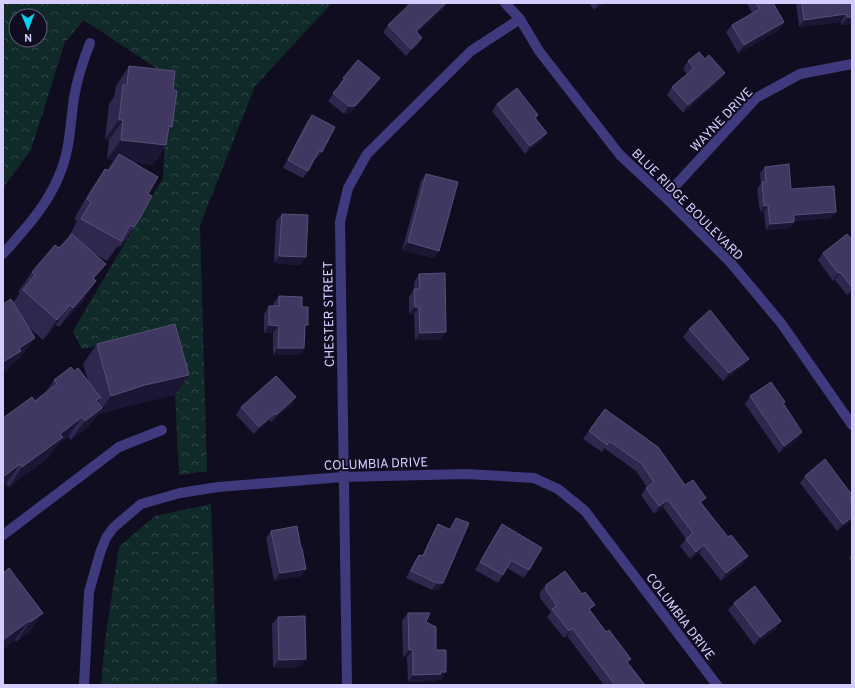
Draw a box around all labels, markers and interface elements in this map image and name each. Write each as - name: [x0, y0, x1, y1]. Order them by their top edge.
- north arrow: [8, 8, 48, 48]
- text: N: [24, 30, 32, 44]
- street label: WAYNE DRIVE: [688, 85, 757, 156]
- street label: BLUE RIDGE BOULEVARD: [627, 146, 746, 265]
- street label: CHESTER STREET: [321, 261, 339, 367]
- street label: COLUMBIA DRIVE: [324, 455, 429, 475]
- street label: COLUMBIA DRIVE: [642, 571, 717, 664]

